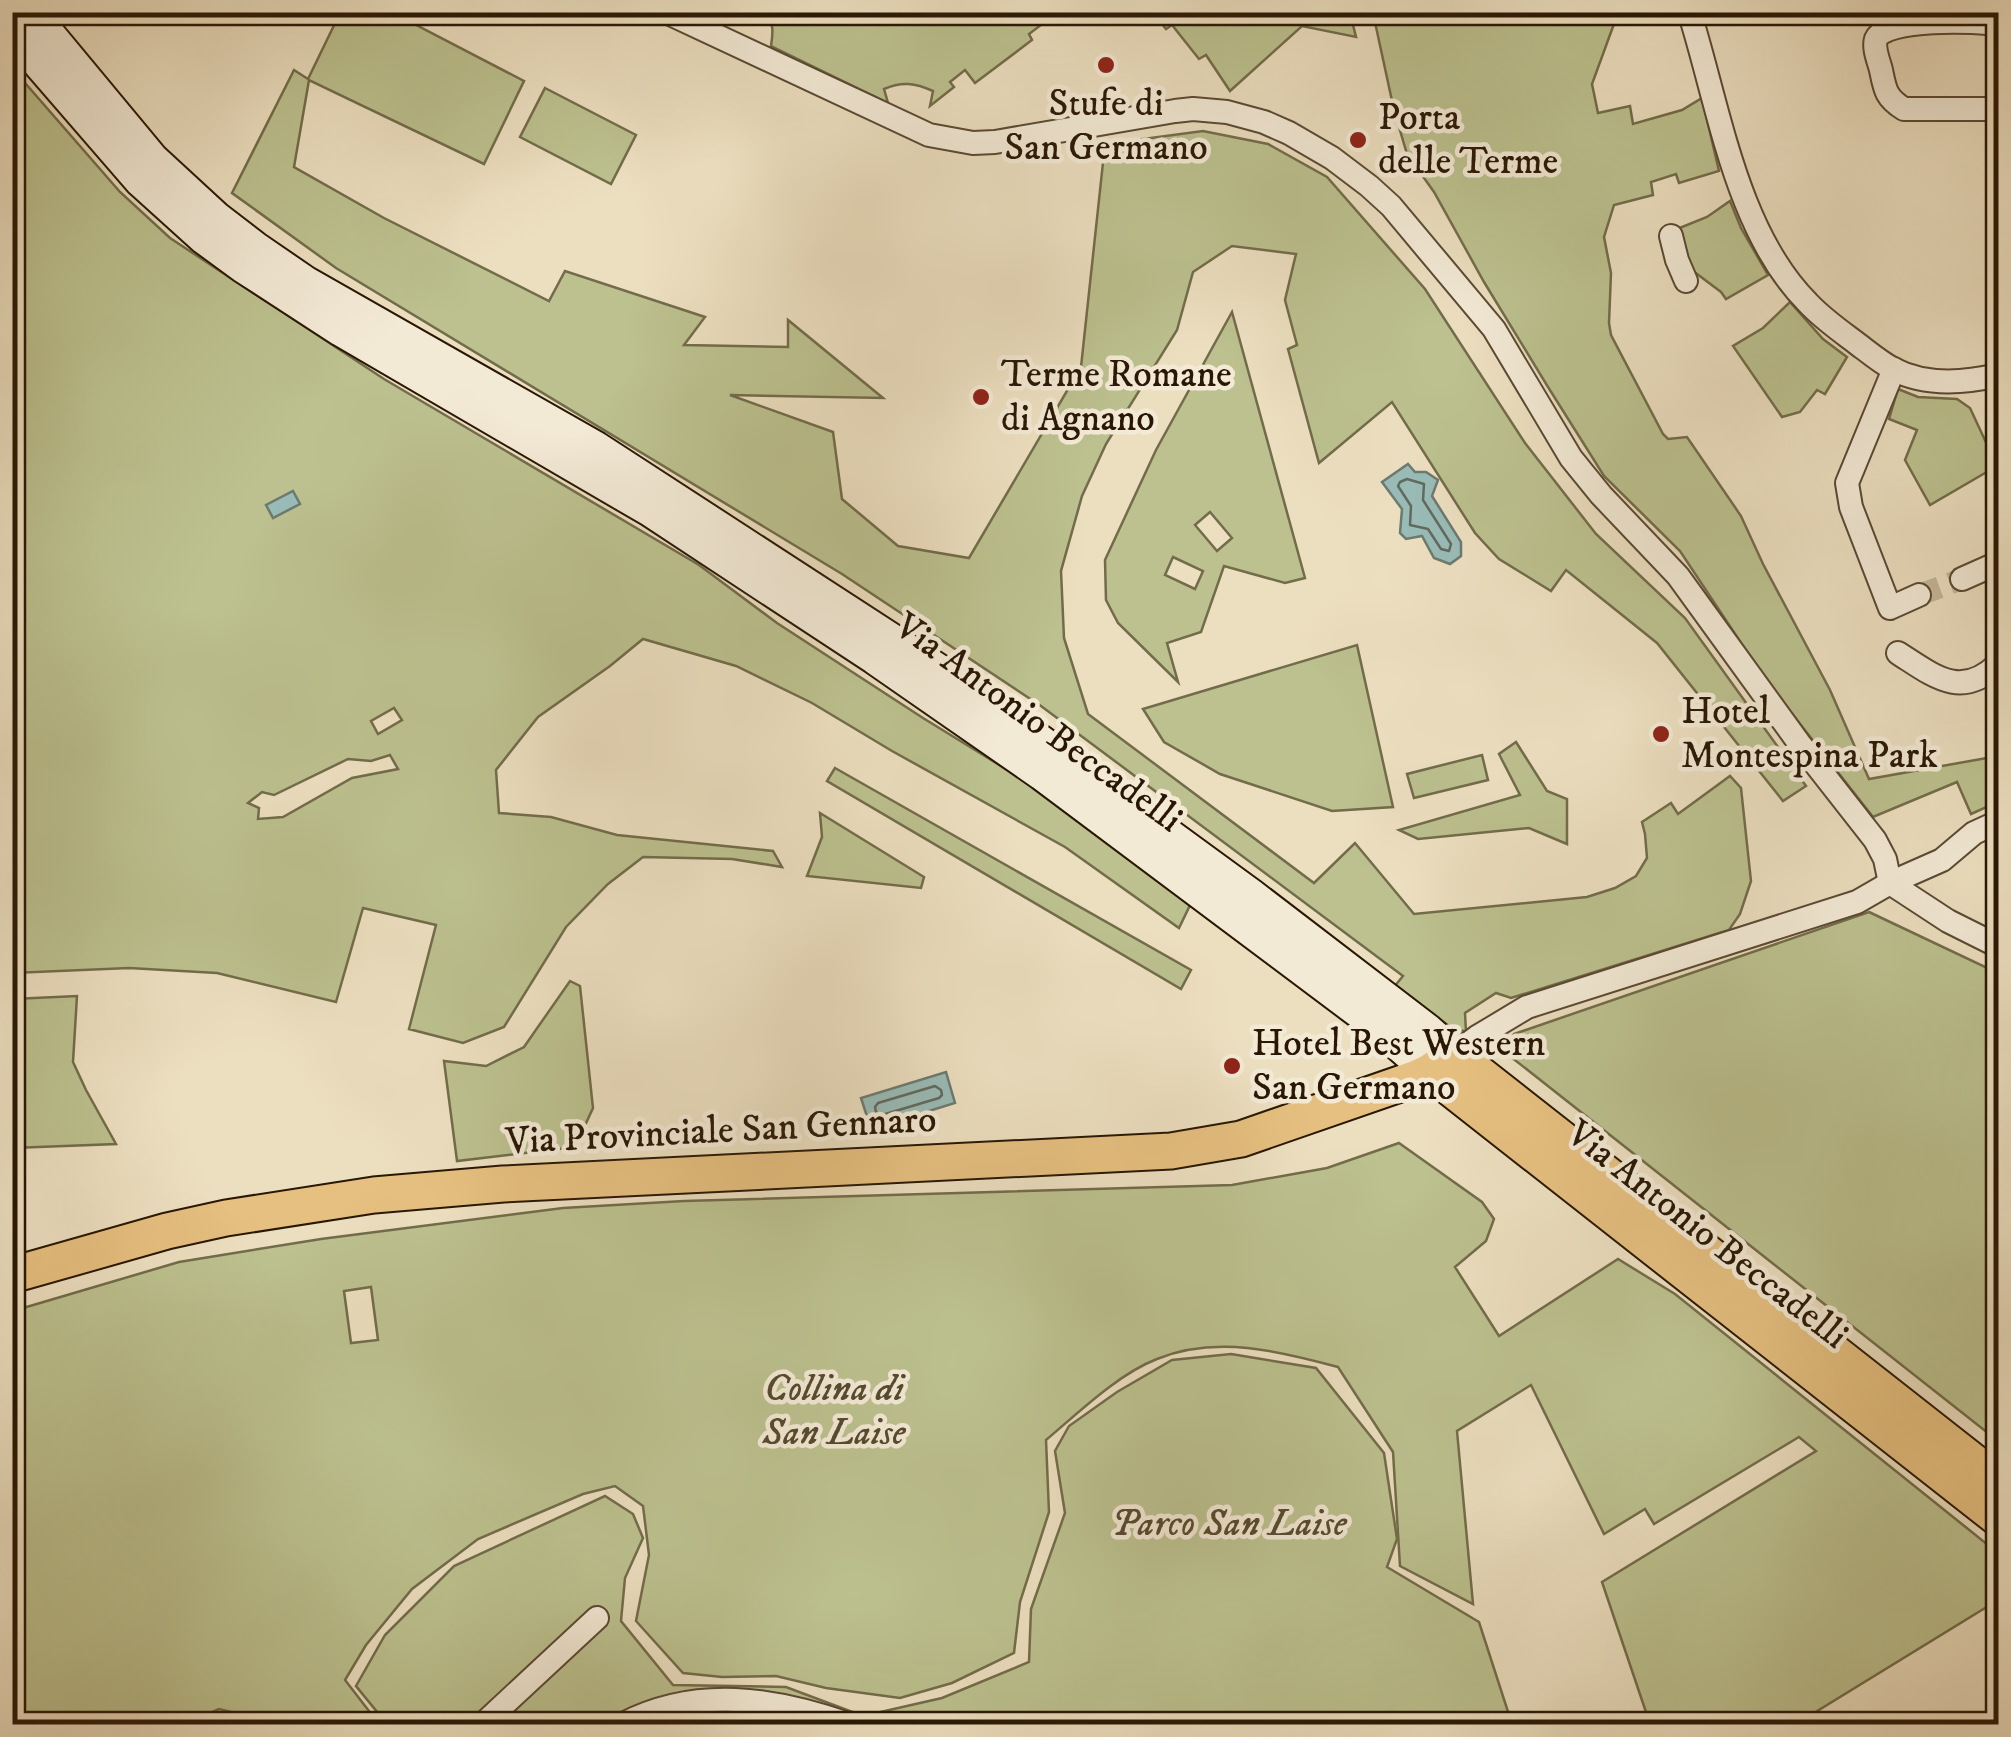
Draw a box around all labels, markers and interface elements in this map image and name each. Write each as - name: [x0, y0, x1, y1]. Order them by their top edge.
- marker: Stufe di San Germano: [1095, 54, 1117, 76]
- place label: Stufe di San Germano: [1004, 80, 1208, 172]
- place label: Porta delle Terme: [1378, 94, 1558, 186]
- marker: Porta delle Terme: [1347, 129, 1369, 151]
- place label: Terme Romane di Agnano: [1001, 351, 1232, 443]
- marker: Terme Romane di Agnano: [970, 386, 992, 408]
- street label: Via Antonio Beccadelli: [884, 602, 1192, 844]
- place label: Hotel Montespina Park: [1681, 688, 1938, 780]
- marker: Hotel Montespina Park: [1650, 723, 1672, 745]
- place label: Hotel Best Western San Germano: [1252, 1020, 1546, 1112]
- marker: Hotel Best Western San Germano: [1221, 1055, 1243, 1077]
- street label: Via Provinciale San Gennaro: [503, 1096, 938, 1166]
- street label: Via Antonio Beccadelli: [1556, 1109, 1858, 1360]
- park label: Collina di San Laise: [761, 1365, 907, 1457]
- park label: Parco San Laise: [1111, 1500, 1348, 1548]

